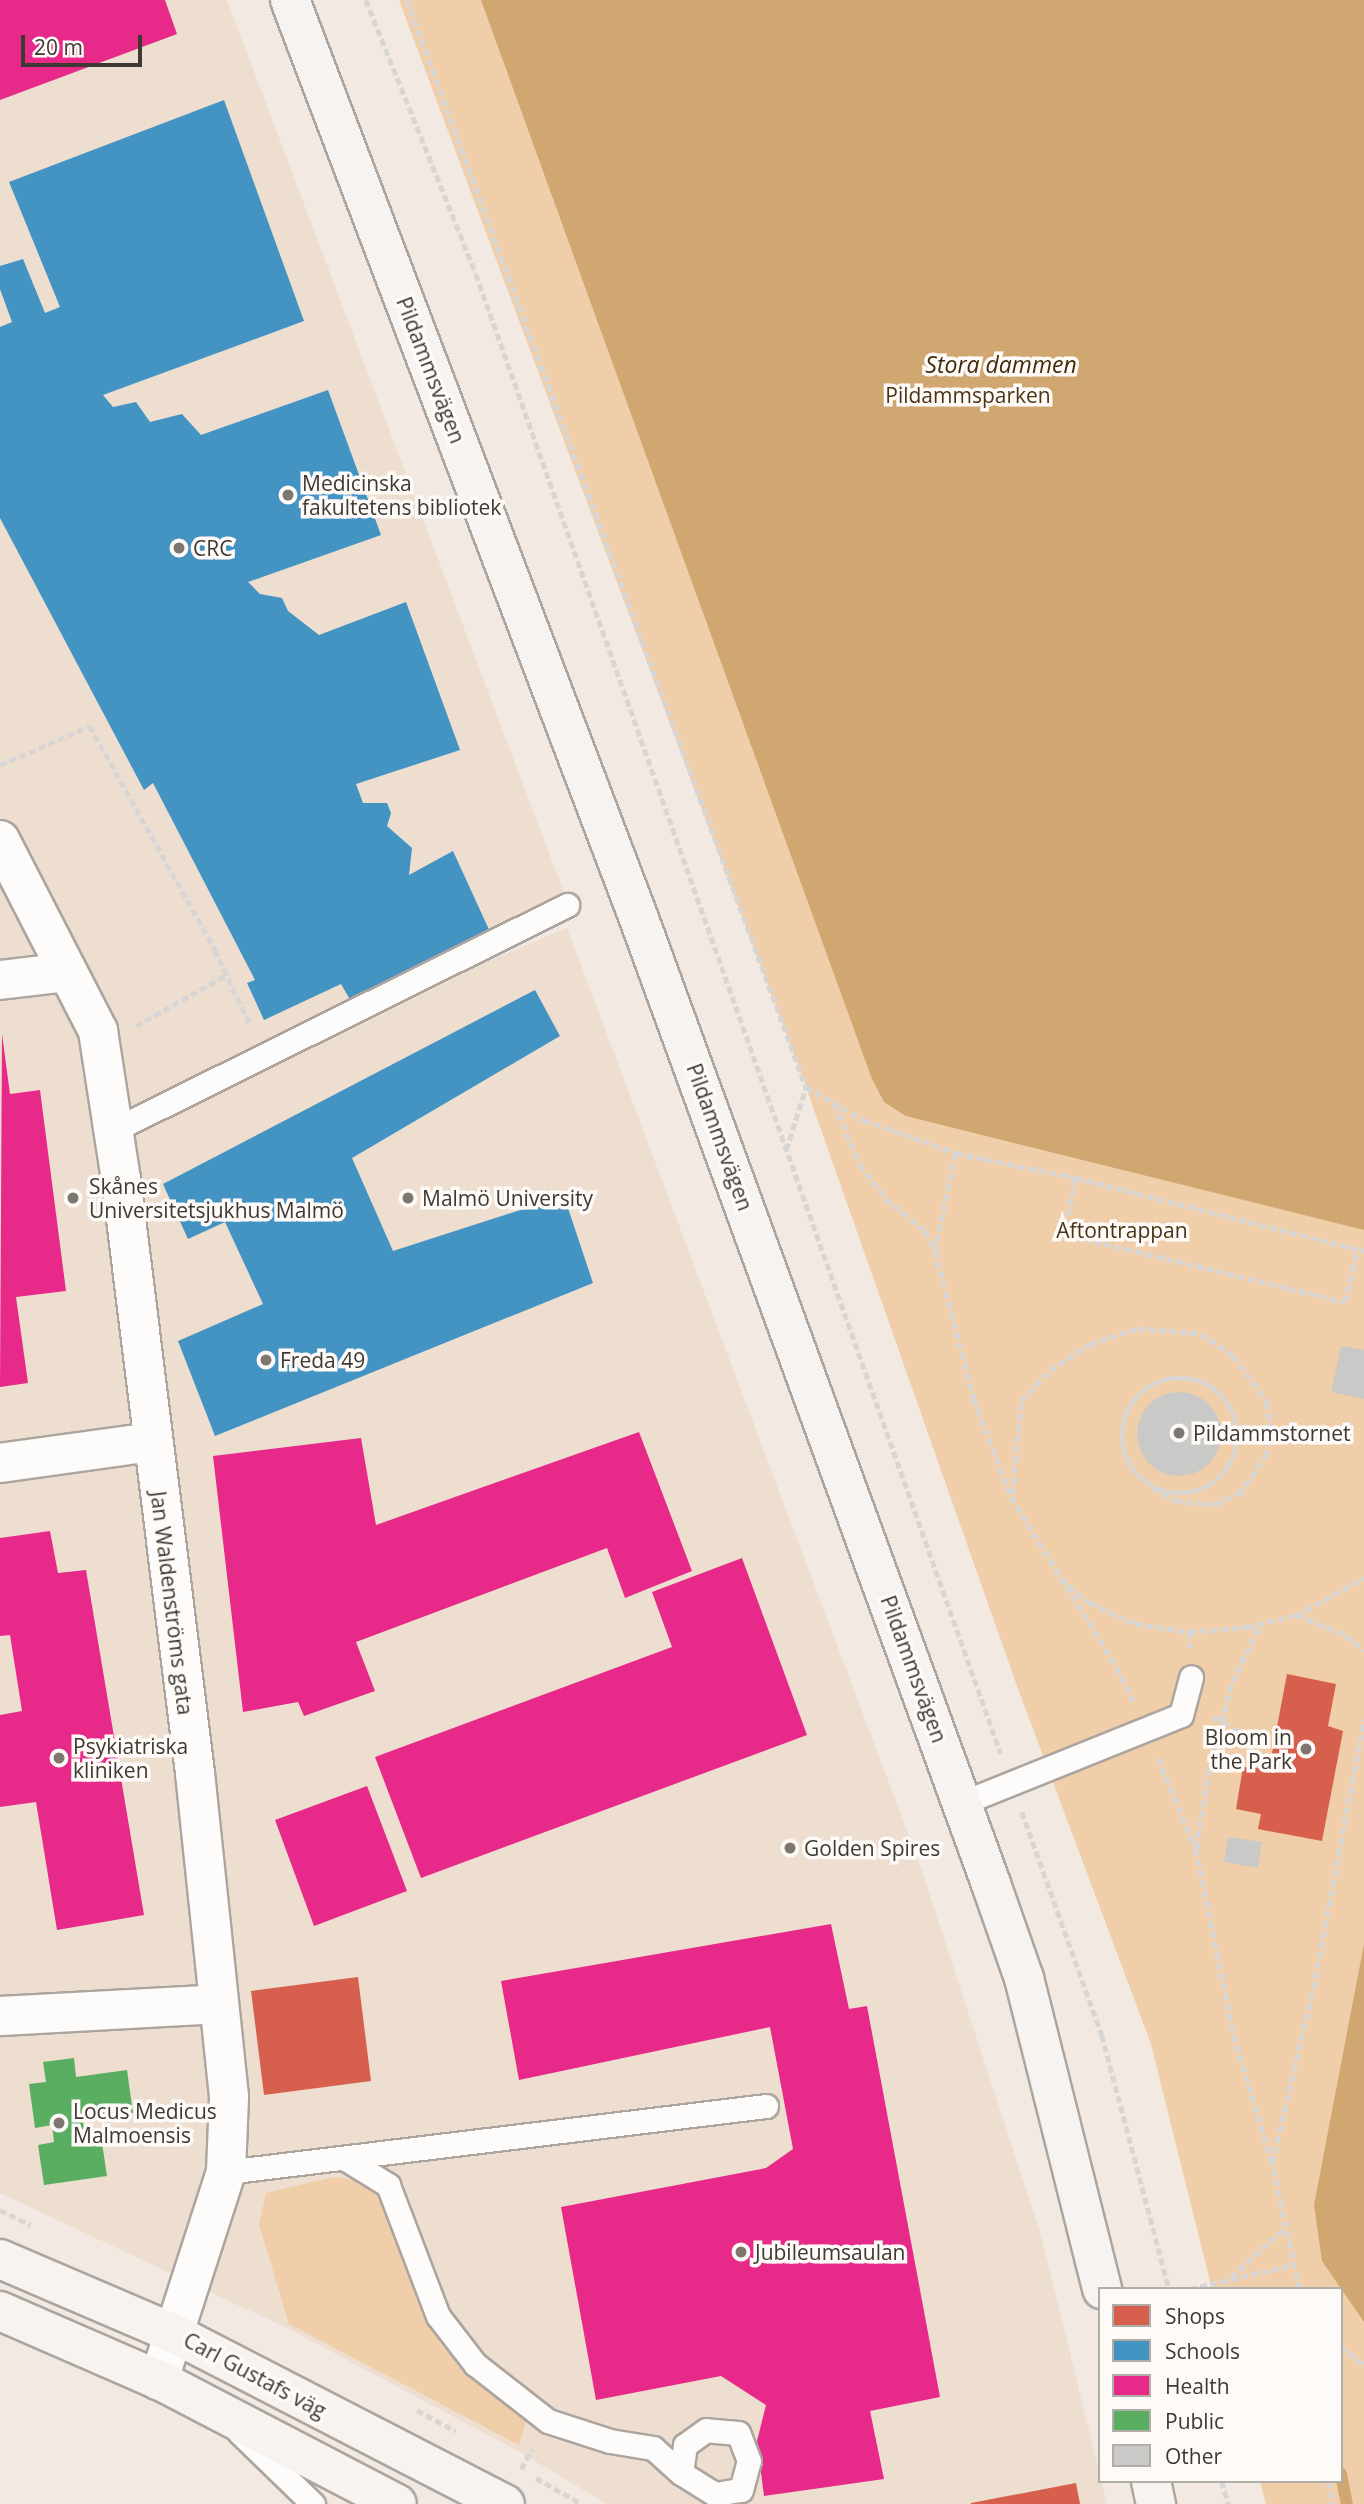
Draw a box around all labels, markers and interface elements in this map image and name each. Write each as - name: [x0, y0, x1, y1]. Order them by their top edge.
- scale bar: [24, 21, 145, 65]
- text: 20 m: [34, 33, 83, 61]
- street label: Pildammsvägen: [391, 293, 471, 447]
- water label: Stora dammen: [925, 350, 1077, 378]
- park label: Pildammsparken: [885, 382, 1051, 408]
- place label: Medicinska fakultetens bibliotek: [302, 470, 501, 520]
- marker: Medicinska fakultetens bibliotek: [280, 487, 296, 503]
- place label: CRC: [193, 535, 232, 561]
- marker: CRC: [171, 540, 187, 556]
- street label: Pildammsvägen: [682, 1060, 758, 1214]
- place label: Skånes Universitetsjukhus Malmö: [89, 1173, 344, 1223]
- place label: Malmö University: [422, 1185, 593, 1211]
- marker: Skånes Universitetsjukhus Malmö: [63, 1188, 83, 1208]
- marker: Malmö University: [400, 1190, 416, 1206]
- park label: Aftontrappan: [1056, 1217, 1188, 1243]
- place label: Freda 49: [280, 1347, 365, 1373]
- marker: Freda 49: [258, 1352, 274, 1368]
- place label: Pildammstornet: [1193, 1420, 1350, 1446]
- marker: Pildammstornet: [1171, 1425, 1187, 1441]
- street label: Jan Waldenströms gata: [146, 1490, 198, 1716]
- street label: Pildammsvägen: [876, 1592, 952, 1746]
- place label: Bloom in the Park: [1205, 1724, 1292, 1774]
- place label: Psykiatriska kliniken: [73, 1733, 188, 1783]
- marker: Bloom in the Park: [1298, 1741, 1314, 1757]
- marker: Psykiatriska kliniken: [51, 1750, 67, 1766]
- place label: Golden Spires: [804, 1835, 940, 1861]
- marker: Golden Spires: [782, 1840, 798, 1856]
- place label: Locus Medicus Malmoensis: [73, 2098, 217, 2148]
- marker: Locus Medicus Malmoensis: [51, 2115, 67, 2131]
- place label: Jubileumsaulan: [755, 2239, 905, 2265]
- marker: Jubileumsaulan: [733, 2244, 749, 2260]
- legend: [1098, 2287, 1343, 2483]
- text: Shops: [1165, 2302, 1225, 2330]
- street label: Carl Gustafs väg: [179, 2327, 331, 2423]
- text: Schools: [1165, 2337, 1240, 2365]
- text: Health: [1165, 2372, 1230, 2400]
- text: Public: [1165, 2407, 1224, 2435]
- text: Other: [1165, 2442, 1222, 2470]

